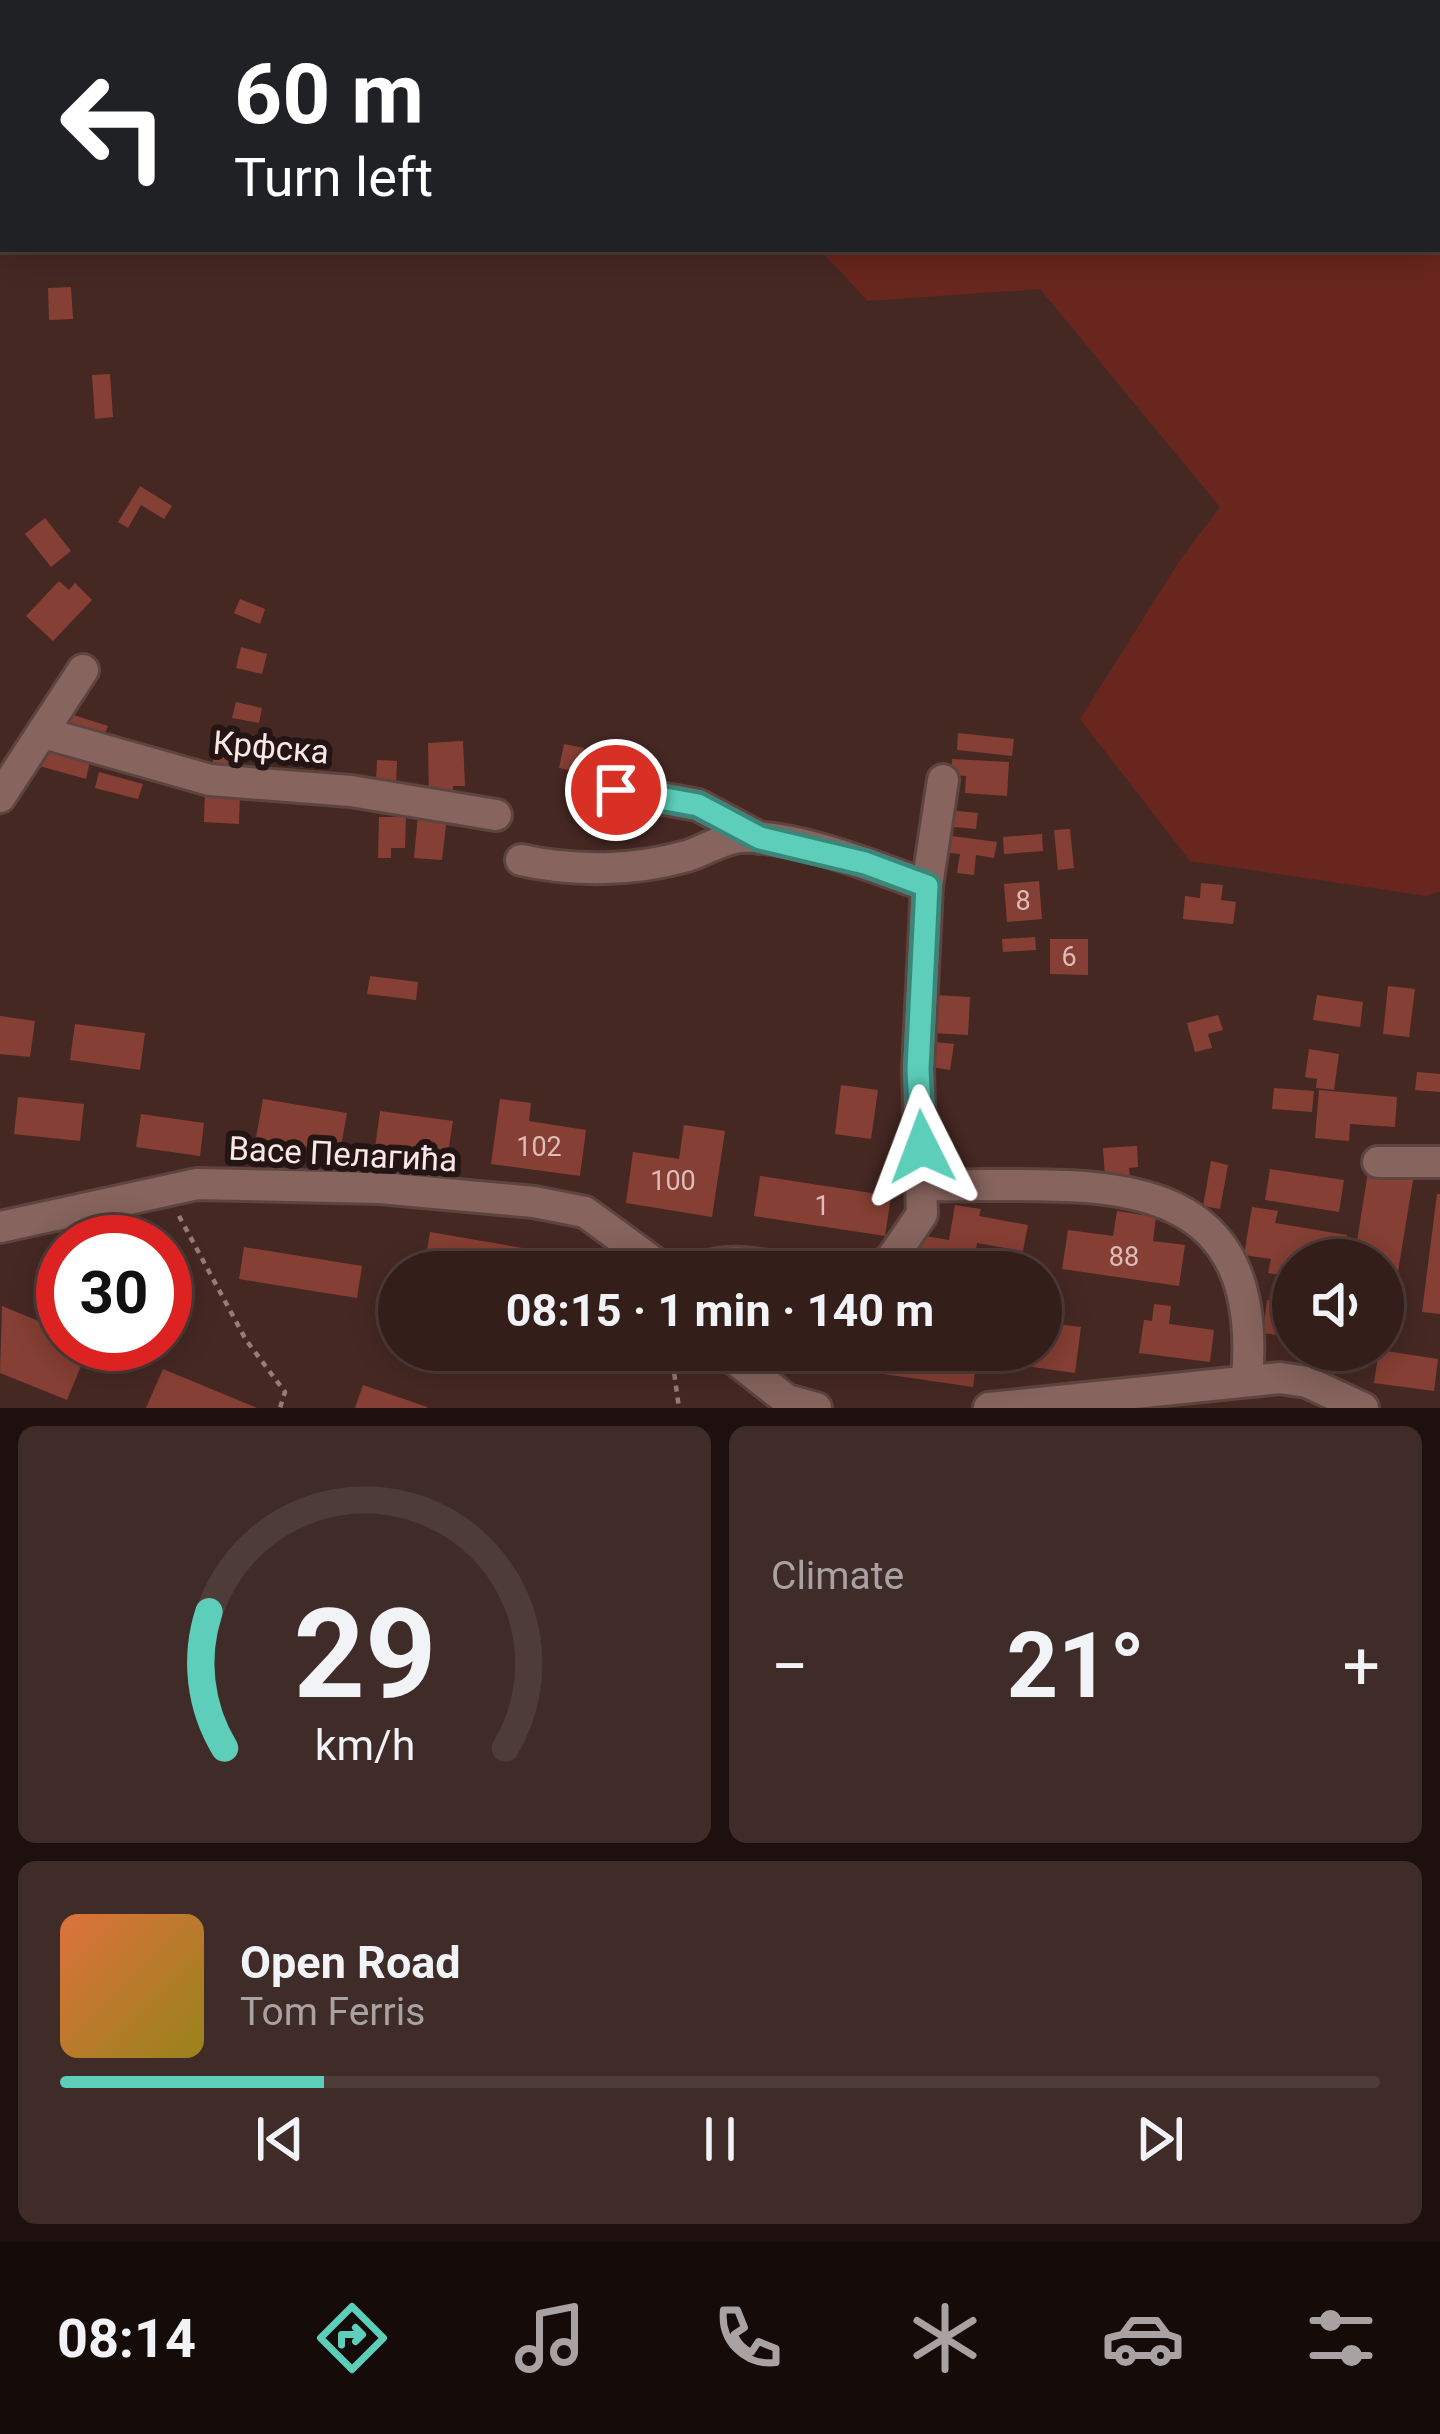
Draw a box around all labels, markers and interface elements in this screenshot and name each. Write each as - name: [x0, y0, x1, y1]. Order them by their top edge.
- text: 60 m: [234, 45, 424, 144]
- icon: left: [36, 48, 192, 204]
- text: Turn left: [234, 146, 433, 209]
- street label: Крфска: [211, 723, 331, 771]
- pin: [565, 739, 667, 841]
- icon: arrive: [583, 757, 649, 823]
- house number: 8: [1015, 885, 1031, 917]
- house number: 6: [1061, 941, 1077, 973]
- position arrow: [859, 1084, 985, 1210]
- street label: Васе Пелагића: [228, 1129, 458, 1179]
- house number: 102: [516, 1131, 562, 1163]
- house number: 100: [650, 1165, 696, 1197]
- house number: 1: [814, 1190, 830, 1222]
- speed limit sign: 30: [36, 1215, 192, 1371]
- map controls: [1272, 1239, 1404, 1371]
- button: sound: [1272, 1239, 1404, 1371]
- house number: 88: [1109, 1241, 1139, 1273]
- text: 08:15 · 1 min · 140 m: [506, 1284, 934, 1337]
- text: Climate: [771, 1553, 904, 1599]
- text: 29: [293, 1581, 436, 1727]
- text: 21°: [1006, 1614, 1145, 1719]
- text: −: [771, 1628, 809, 1705]
- text: +: [1343, 1628, 1380, 1705]
- text: km/h: [314, 1719, 415, 1769]
- text: Open Road: [240, 1936, 461, 1989]
- text: Tom Ferris: [240, 1989, 425, 2035]
- icon: previous: [247, 2106, 313, 2172]
- icon: pause: [687, 2106, 753, 2172]
- icon: next: [1127, 2106, 1193, 2172]
- icon: directions: [310, 2296, 394, 2380]
- icon: music: [508, 2296, 592, 2380]
- icon: phone: [706, 2296, 790, 2380]
- icon: climate: [903, 2296, 987, 2380]
- icon: car: [1101, 2296, 1185, 2380]
- icon: filters: [1299, 2296, 1383, 2380]
- text: 08:14: [57, 2307, 196, 2370]

